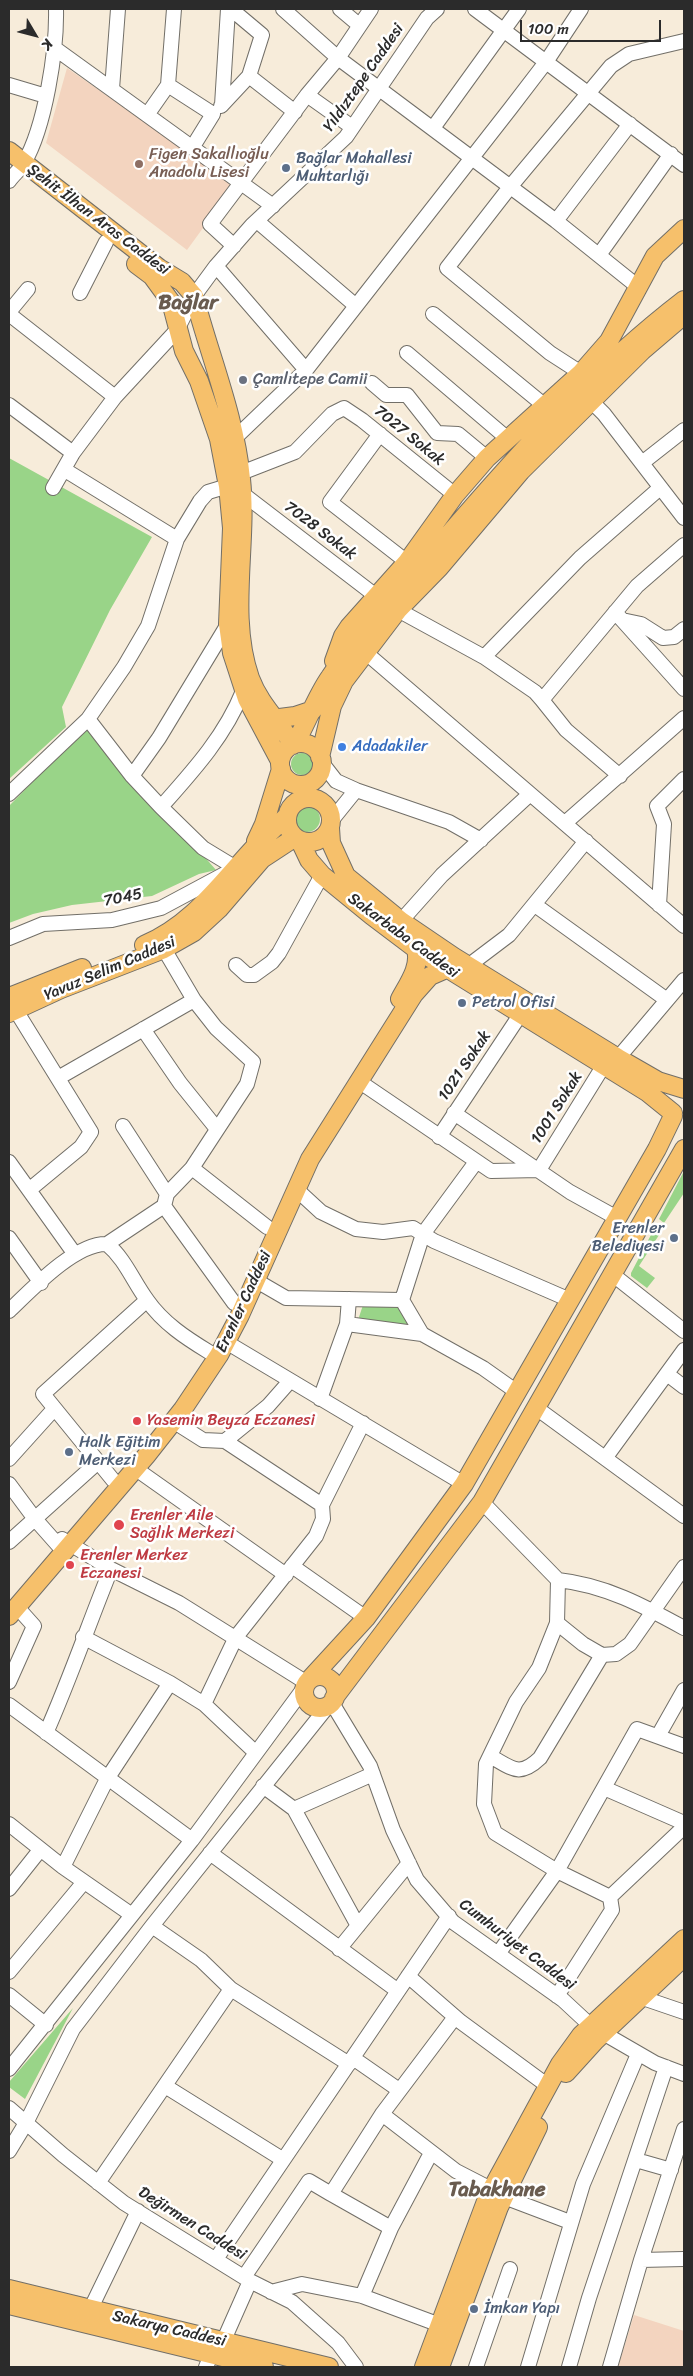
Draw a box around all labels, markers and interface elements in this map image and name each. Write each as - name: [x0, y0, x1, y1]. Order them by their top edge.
- north arrow: [10, 10, 60, 60]
- scale bar: [523, 10, 664, 42]
- text: 100 m: [528, 16, 569, 42]
- street label: Yıldıztepe Caddesi: [320, 20, 408, 136]
- text: K: [35, 33, 60, 55]
- place label: Figen Sakallıoğlu Anadolu Lisesi: [149, 145, 269, 183]
- place label: Bağlar Mahallesi Muhtarlığı: [296, 149, 412, 187]
- marker: Figen Sakallıoğlu Anadolu Lisesi: [133, 158, 145, 170]
- street label: Şehit İlhan Aras Caddesi: [23, 160, 173, 280]
- marker: Bağlar Mahallesi Muhtarlığı: [280, 162, 292, 174]
- district label: Bağlar: [158, 291, 218, 317]
- place label: Çamlıtepe Camii: [253, 370, 367, 390]
- marker: Çamlıtepe Camii: [237, 374, 249, 386]
- street label: 7027 Sokak: [370, 402, 448, 470]
- street label: 7028 Sokak: [280, 498, 360, 564]
- place label: Adadakiler: [352, 737, 428, 757]
- marker: Adadakiler: [336, 741, 348, 753]
- street label: 7045: [102, 885, 144, 911]
- street label: Sakarbaba Caddesi: [344, 889, 462, 983]
- street label: Yavuz Selim Caddesi: [41, 933, 179, 1005]
- place label: Petrol Ofisi: [472, 993, 554, 1013]
- marker: Petrol Ofisi: [456, 997, 468, 1009]
- street label: 1021 Sokak: [435, 1027, 495, 1105]
- street label: 1001 Sokak: [527, 1068, 587, 1148]
- place label: Erenler Belediyesi: [592, 1219, 664, 1257]
- marker: Erenler Belediyesi: [668, 1232, 680, 1244]
- street label: Erenler Caddesi: [212, 1248, 276, 1356]
- place label: Yasemin Beyza Eczanesi: [147, 1411, 315, 1431]
- marker: Yasemin Beyza Eczanesi: [131, 1415, 143, 1427]
- place label: Halk Eğitim Merkezi: [79, 1433, 161, 1471]
- marker: Halk Eğitim Merkezi: [63, 1446, 75, 1458]
- place label: Erenler Aile Sağlık Merkezi: [130, 1506, 234, 1544]
- marker: Erenler Aile Sağlık Merkezi: [112, 1518, 126, 1532]
- place label: Erenler Merkez Eczanesi: [80, 1546, 188, 1584]
- marker: Erenler Merkez Eczanesi: [64, 1559, 76, 1571]
- street label: Cumhuriyet Caddesi: [455, 1895, 579, 1995]
- district label: Tabakhane: [448, 2178, 546, 2204]
- street label: Değirmen Caddesi: [134, 2183, 250, 2265]
- place label: İmkan Yapı: [484, 2299, 560, 2319]
- marker: İmkan Yapı: [468, 2303, 480, 2315]
- street label: Sakarya Caddesi: [111, 2307, 227, 2351]

